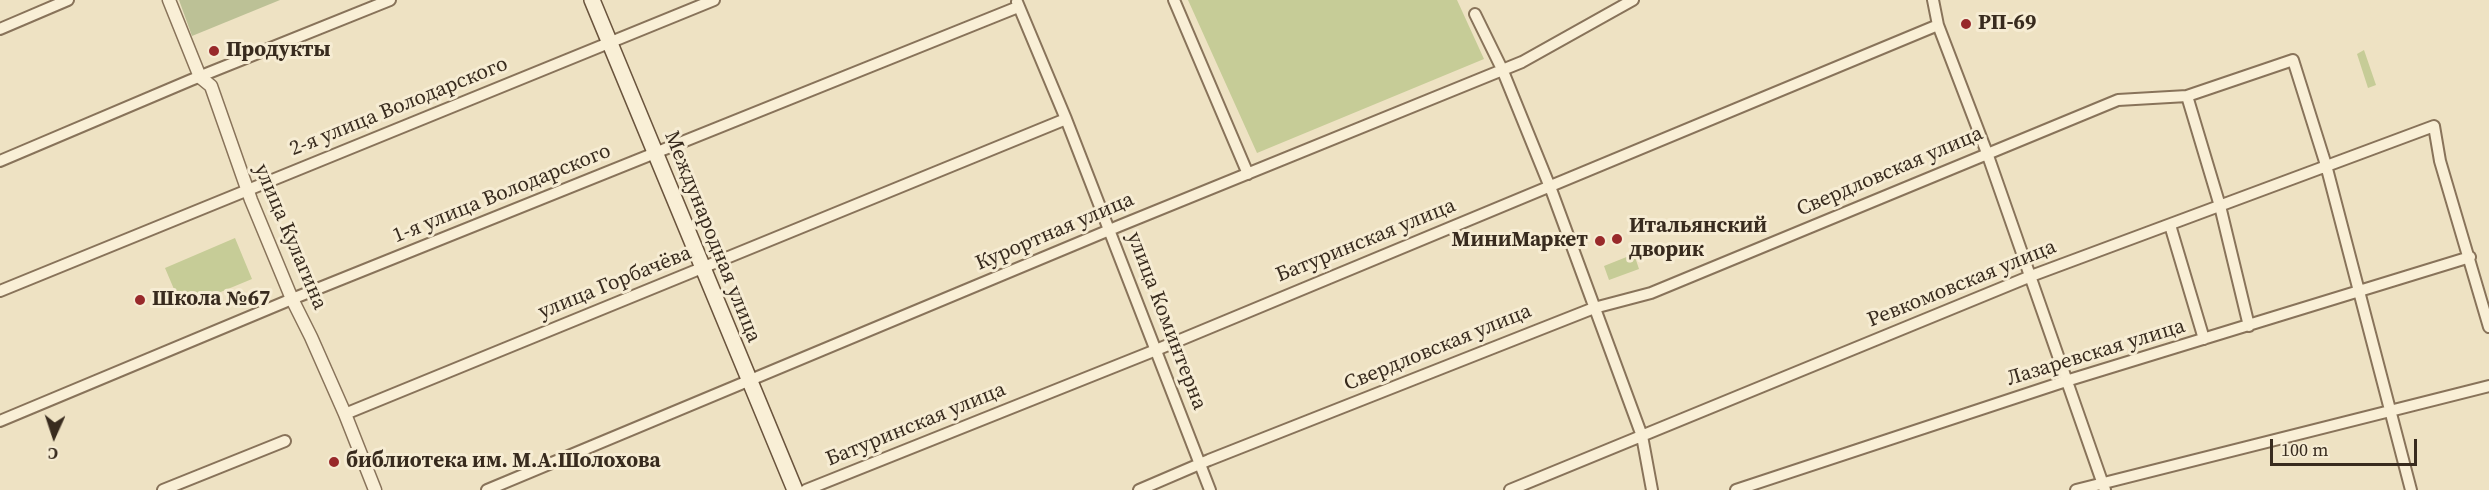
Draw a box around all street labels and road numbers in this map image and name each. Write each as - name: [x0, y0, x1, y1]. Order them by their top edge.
- street label: 2-я улица Володарского: [286, 52, 512, 162]
- street label: Свердловская улица: [1793, 121, 1987, 223]
- street label: Международная улица: [658, 128, 766, 346]
- street label: 1-я улица Володарского: [389, 139, 615, 249]
- street label: улица Кулагина: [248, 160, 332, 314]
- street label: Курортная улица: [972, 187, 1138, 277]
- street label: Батуринская улица: [1272, 193, 1460, 289]
- street label: улица Коминтерна: [1120, 228, 1212, 414]
- street label: Ревкомовская улица: [1864, 235, 2060, 333]
- street label: улица Горбачёва: [535, 241, 695, 325]
- street label: Свердловская улица: [1341, 299, 1535, 397]
- street label: Лазаревская улица: [2004, 314, 2188, 392]
- street label: Батуринская улица: [822, 377, 1010, 473]

